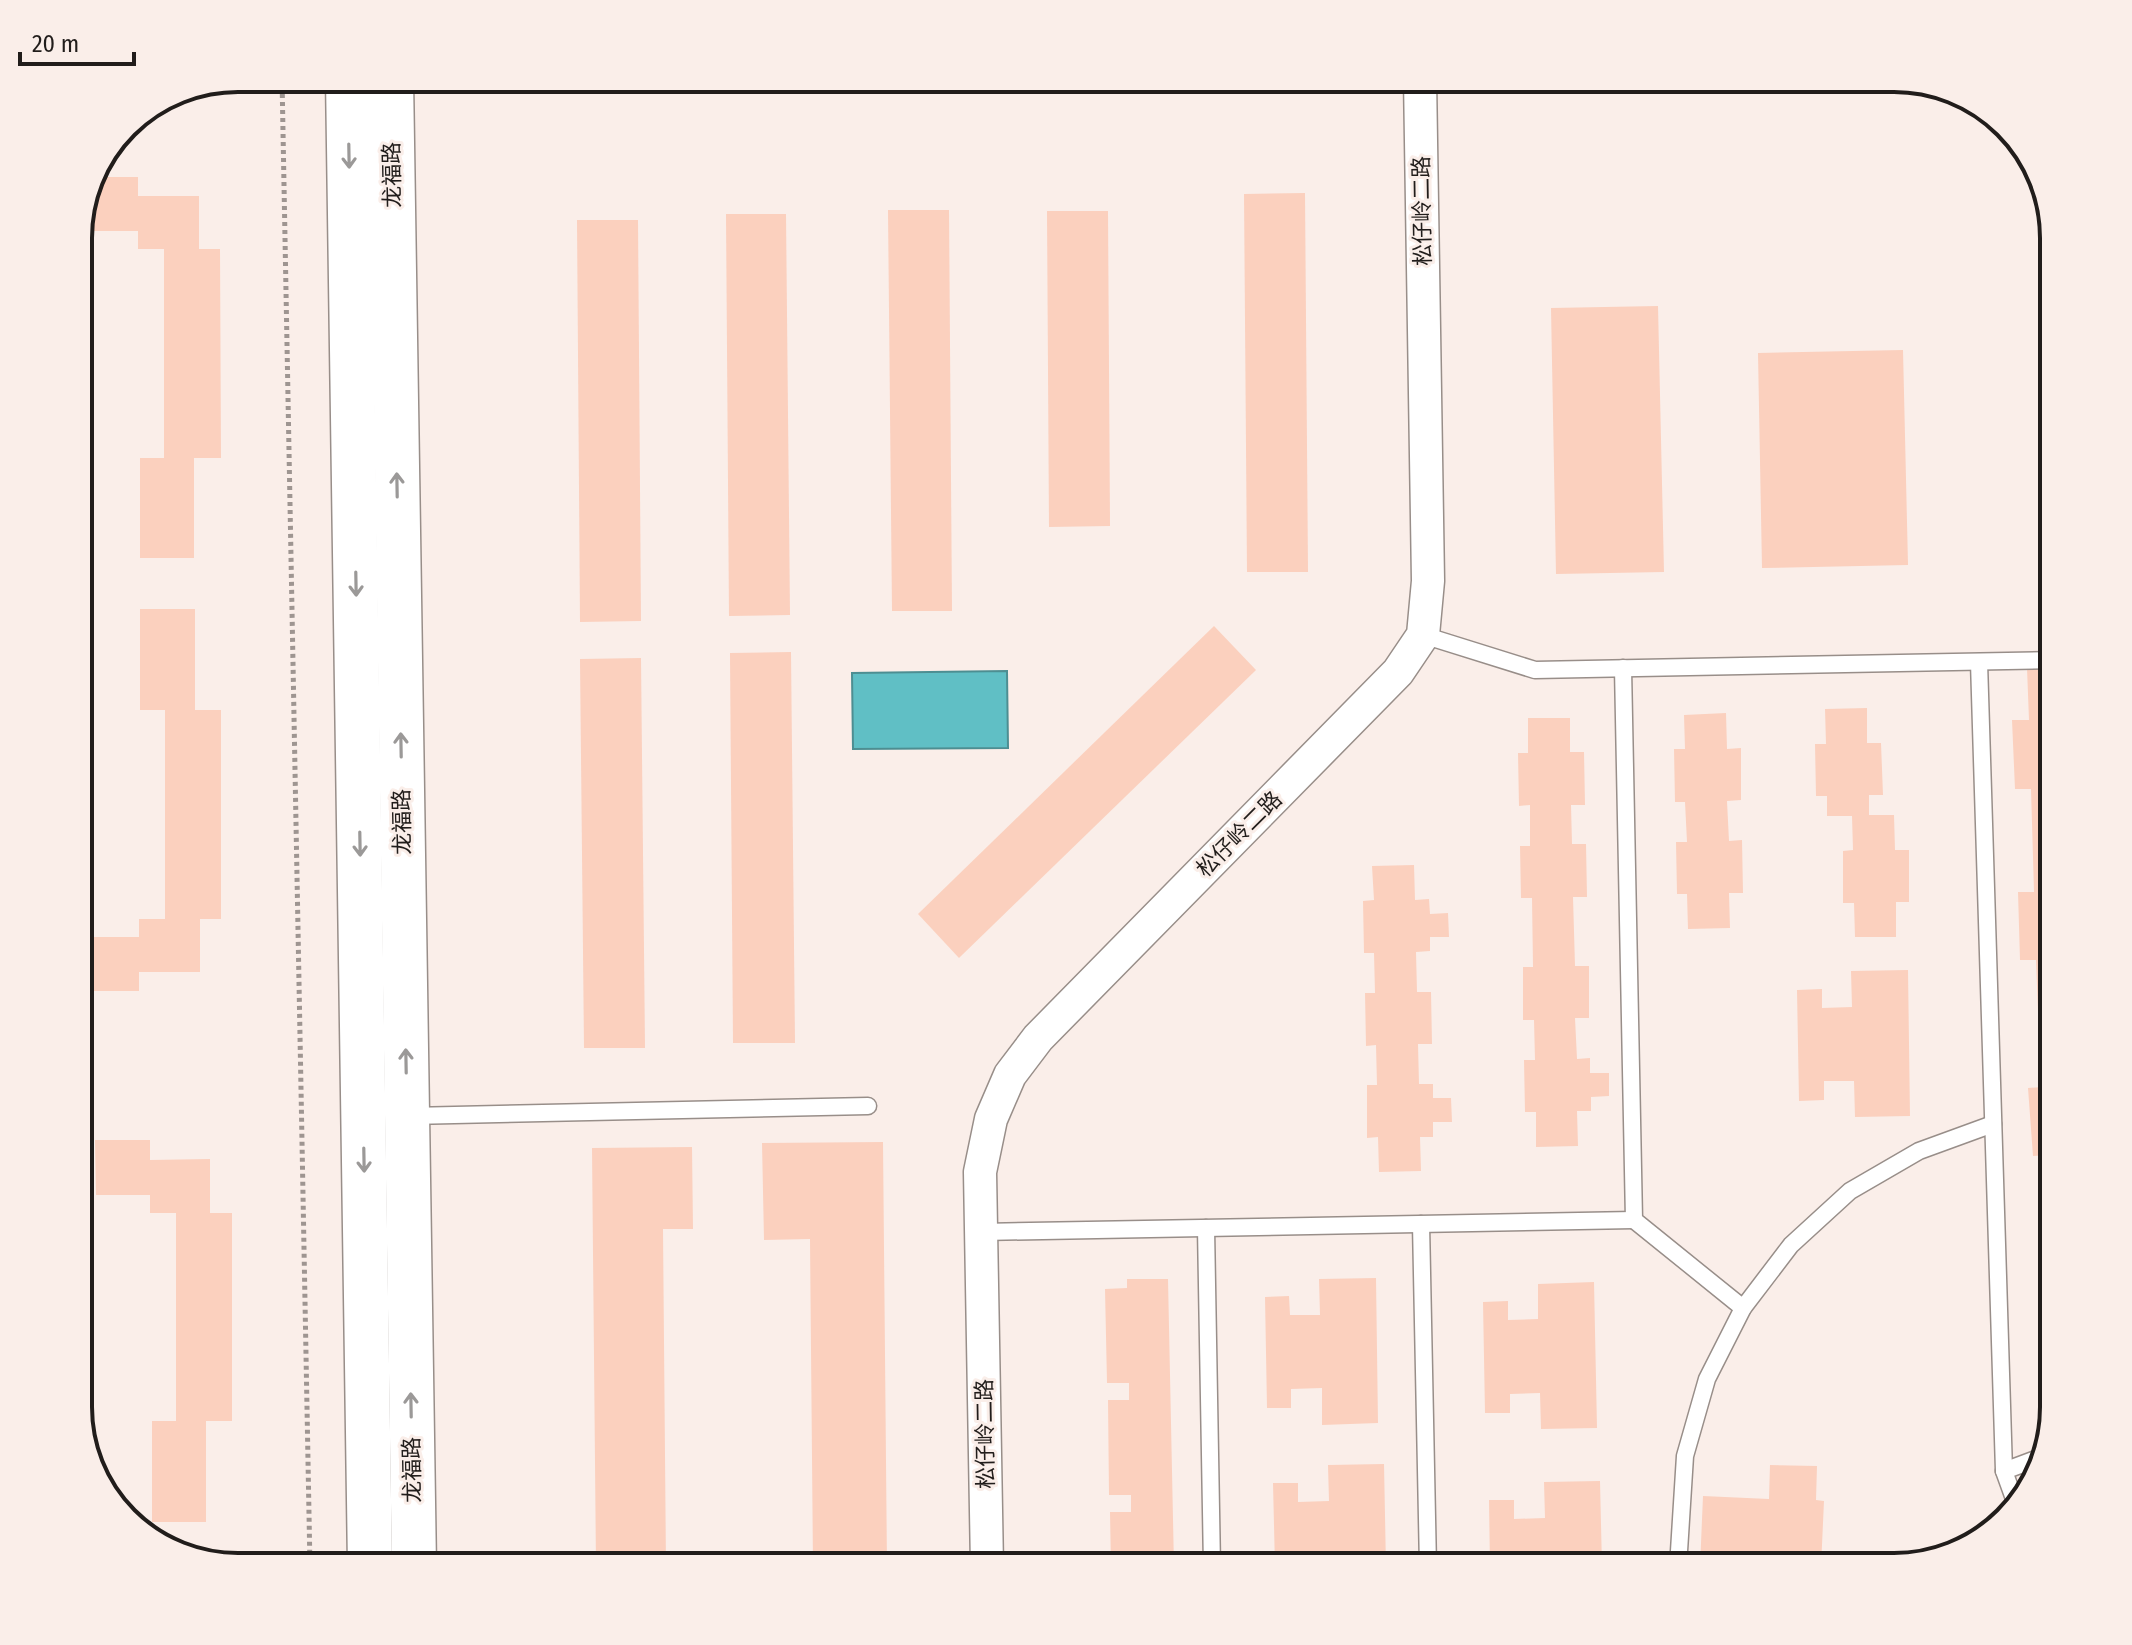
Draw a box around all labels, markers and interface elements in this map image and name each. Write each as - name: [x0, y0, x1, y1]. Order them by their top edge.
- scale bar: [20, 16, 134, 66]
- text: 20 m: [32, 30, 79, 58]
- one-way arrow: [341, 142, 357, 169]
- street label: 龙福路: [378, 142, 406, 208]
- street label: 松仔岭二路: [1408, 156, 1436, 266]
- one-way arrow: [389, 472, 405, 499]
- one-way arrow: [348, 570, 364, 597]
- one-way arrow: [393, 732, 409, 759]
- street label: 松仔岭二路: [1191, 786, 1287, 882]
- street label: 龙福路: [388, 789, 416, 855]
- one-way arrow: [352, 830, 367, 857]
- one-way arrow: [398, 1048, 414, 1075]
- one-way arrow: [357, 1146, 372, 1173]
- street label: 松仔岭二路: [971, 1379, 999, 1489]
- one-way arrow: [404, 1392, 419, 1419]
- street label: 龙福路: [398, 1437, 426, 1503]

